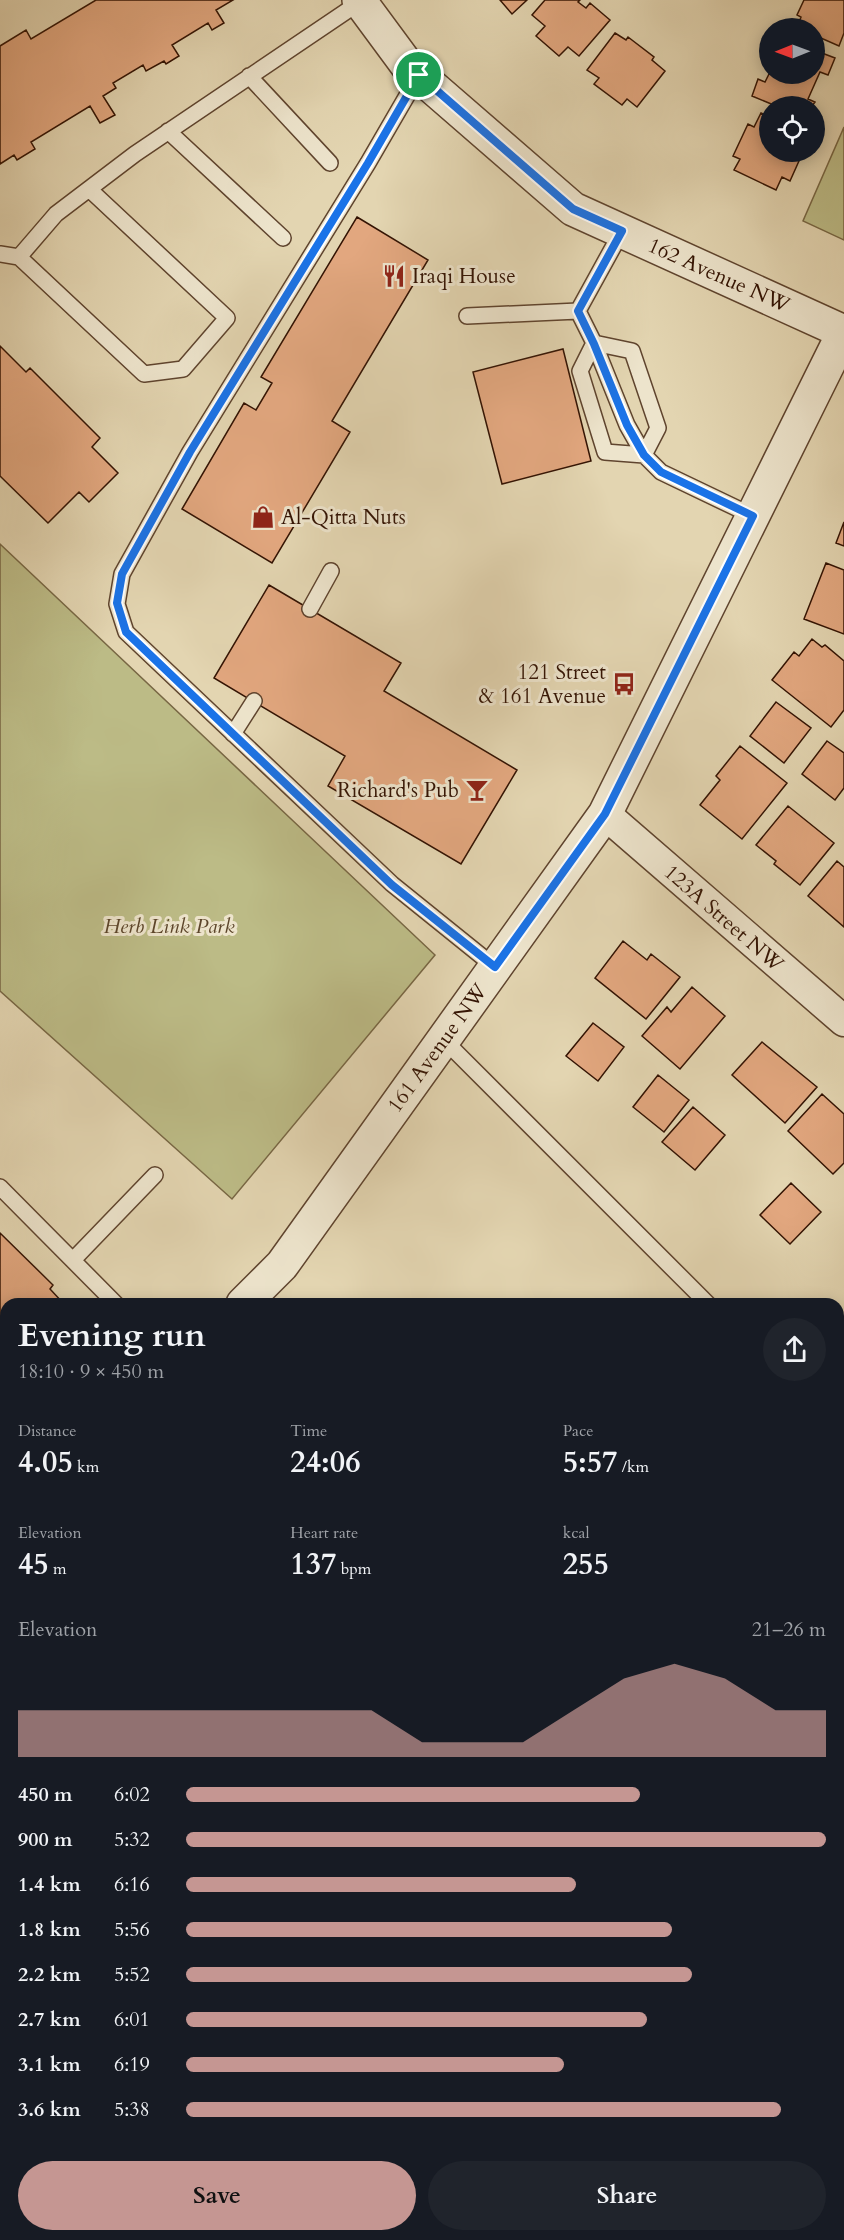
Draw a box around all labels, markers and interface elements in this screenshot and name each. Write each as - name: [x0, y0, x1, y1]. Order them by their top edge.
- north arrow: [759, 18, 825, 84]
- map controls: [759, 18, 825, 162]
- pin: [393, 49, 444, 100]
- icon: arrive: [402, 58, 435, 91]
- button: locate: [759, 96, 825, 162]
- street label: 162 Avenue NW: [643, 231, 795, 320]
- place label: Iraqi House: [412, 262, 516, 291]
- restaurant icon: Iraqi House: [381, 263, 407, 289]
- place label: Al-Qitta Nuts: [281, 503, 406, 532]
- shop icon: Al-Qitta Nuts: [250, 504, 276, 530]
- place label: 121 Street & 161 Avenue: [479, 658, 606, 711]
- bus stop icon: 121 Street & 161 Avenue: [611, 671, 637, 697]
- place label: Richard's Pub: [337, 776, 459, 805]
- bar icon: Richard's Pub: [464, 777, 490, 803]
- street label: 123A Street NW: [658, 858, 790, 979]
- park label: Herb Link Park: [103, 912, 235, 941]
- street label: 161 Avenue NW: [381, 977, 494, 1119]
- text: Evening run: [18, 1313, 206, 1358]
- button: share: [763, 1318, 826, 1381]
- text: 18:10 · 9 × 450 m: [18, 1358, 164, 1385]
- text: Distance: [18, 1420, 76, 1442]
- text: Time: [290, 1420, 327, 1442]
- text: Pace: [563, 1420, 594, 1442]
- text: 4.05: [18, 1442, 73, 1483]
- text: 24:06: [290, 1442, 361, 1483]
- text: 5:57: [563, 1442, 617, 1483]
- text: km: [73, 1456, 99, 1478]
- text: /km: [617, 1456, 649, 1478]
- text: Elevation: [18, 1522, 82, 1544]
- text: Heart rate: [290, 1522, 358, 1544]
- text: kcal: [563, 1522, 590, 1544]
- text: 45: [18, 1544, 49, 1585]
- text: 137: [290, 1544, 336, 1585]
- text: 255: [563, 1544, 609, 1585]
- text: m: [49, 1558, 67, 1580]
- text: bpm: [336, 1558, 371, 1580]
- text: Elevation: [18, 1616, 97, 1643]
- text: 21–26 m: [752, 1616, 826, 1643]
- text: 450 m: [18, 1781, 73, 1808]
- text: 6:02: [114, 1781, 150, 1808]
- text: 900 m: [18, 1826, 73, 1853]
- text: 5:32: [114, 1826, 150, 1853]
- text: 1.4 km: [18, 1871, 81, 1898]
- text: 6:16: [114, 1871, 150, 1898]
- text: 1.8 km: [18, 1916, 81, 1943]
- text: 5:56: [114, 1916, 150, 1943]
- text: 2.2 km: [18, 1961, 81, 1988]
- text: 5:52: [114, 1961, 150, 1988]
- text: 2.7 km: [18, 2006, 81, 2033]
- text: 6:01: [114, 2006, 150, 2033]
- text: 3.1 km: [18, 2051, 81, 2078]
- text: 6:19: [114, 2051, 150, 2078]
- text: 3.6 km: [18, 2096, 81, 2123]
- text: 5:38: [114, 2096, 150, 2123]
- button: Save: [18, 2161, 416, 2230]
- button: Share: [428, 2161, 826, 2230]

